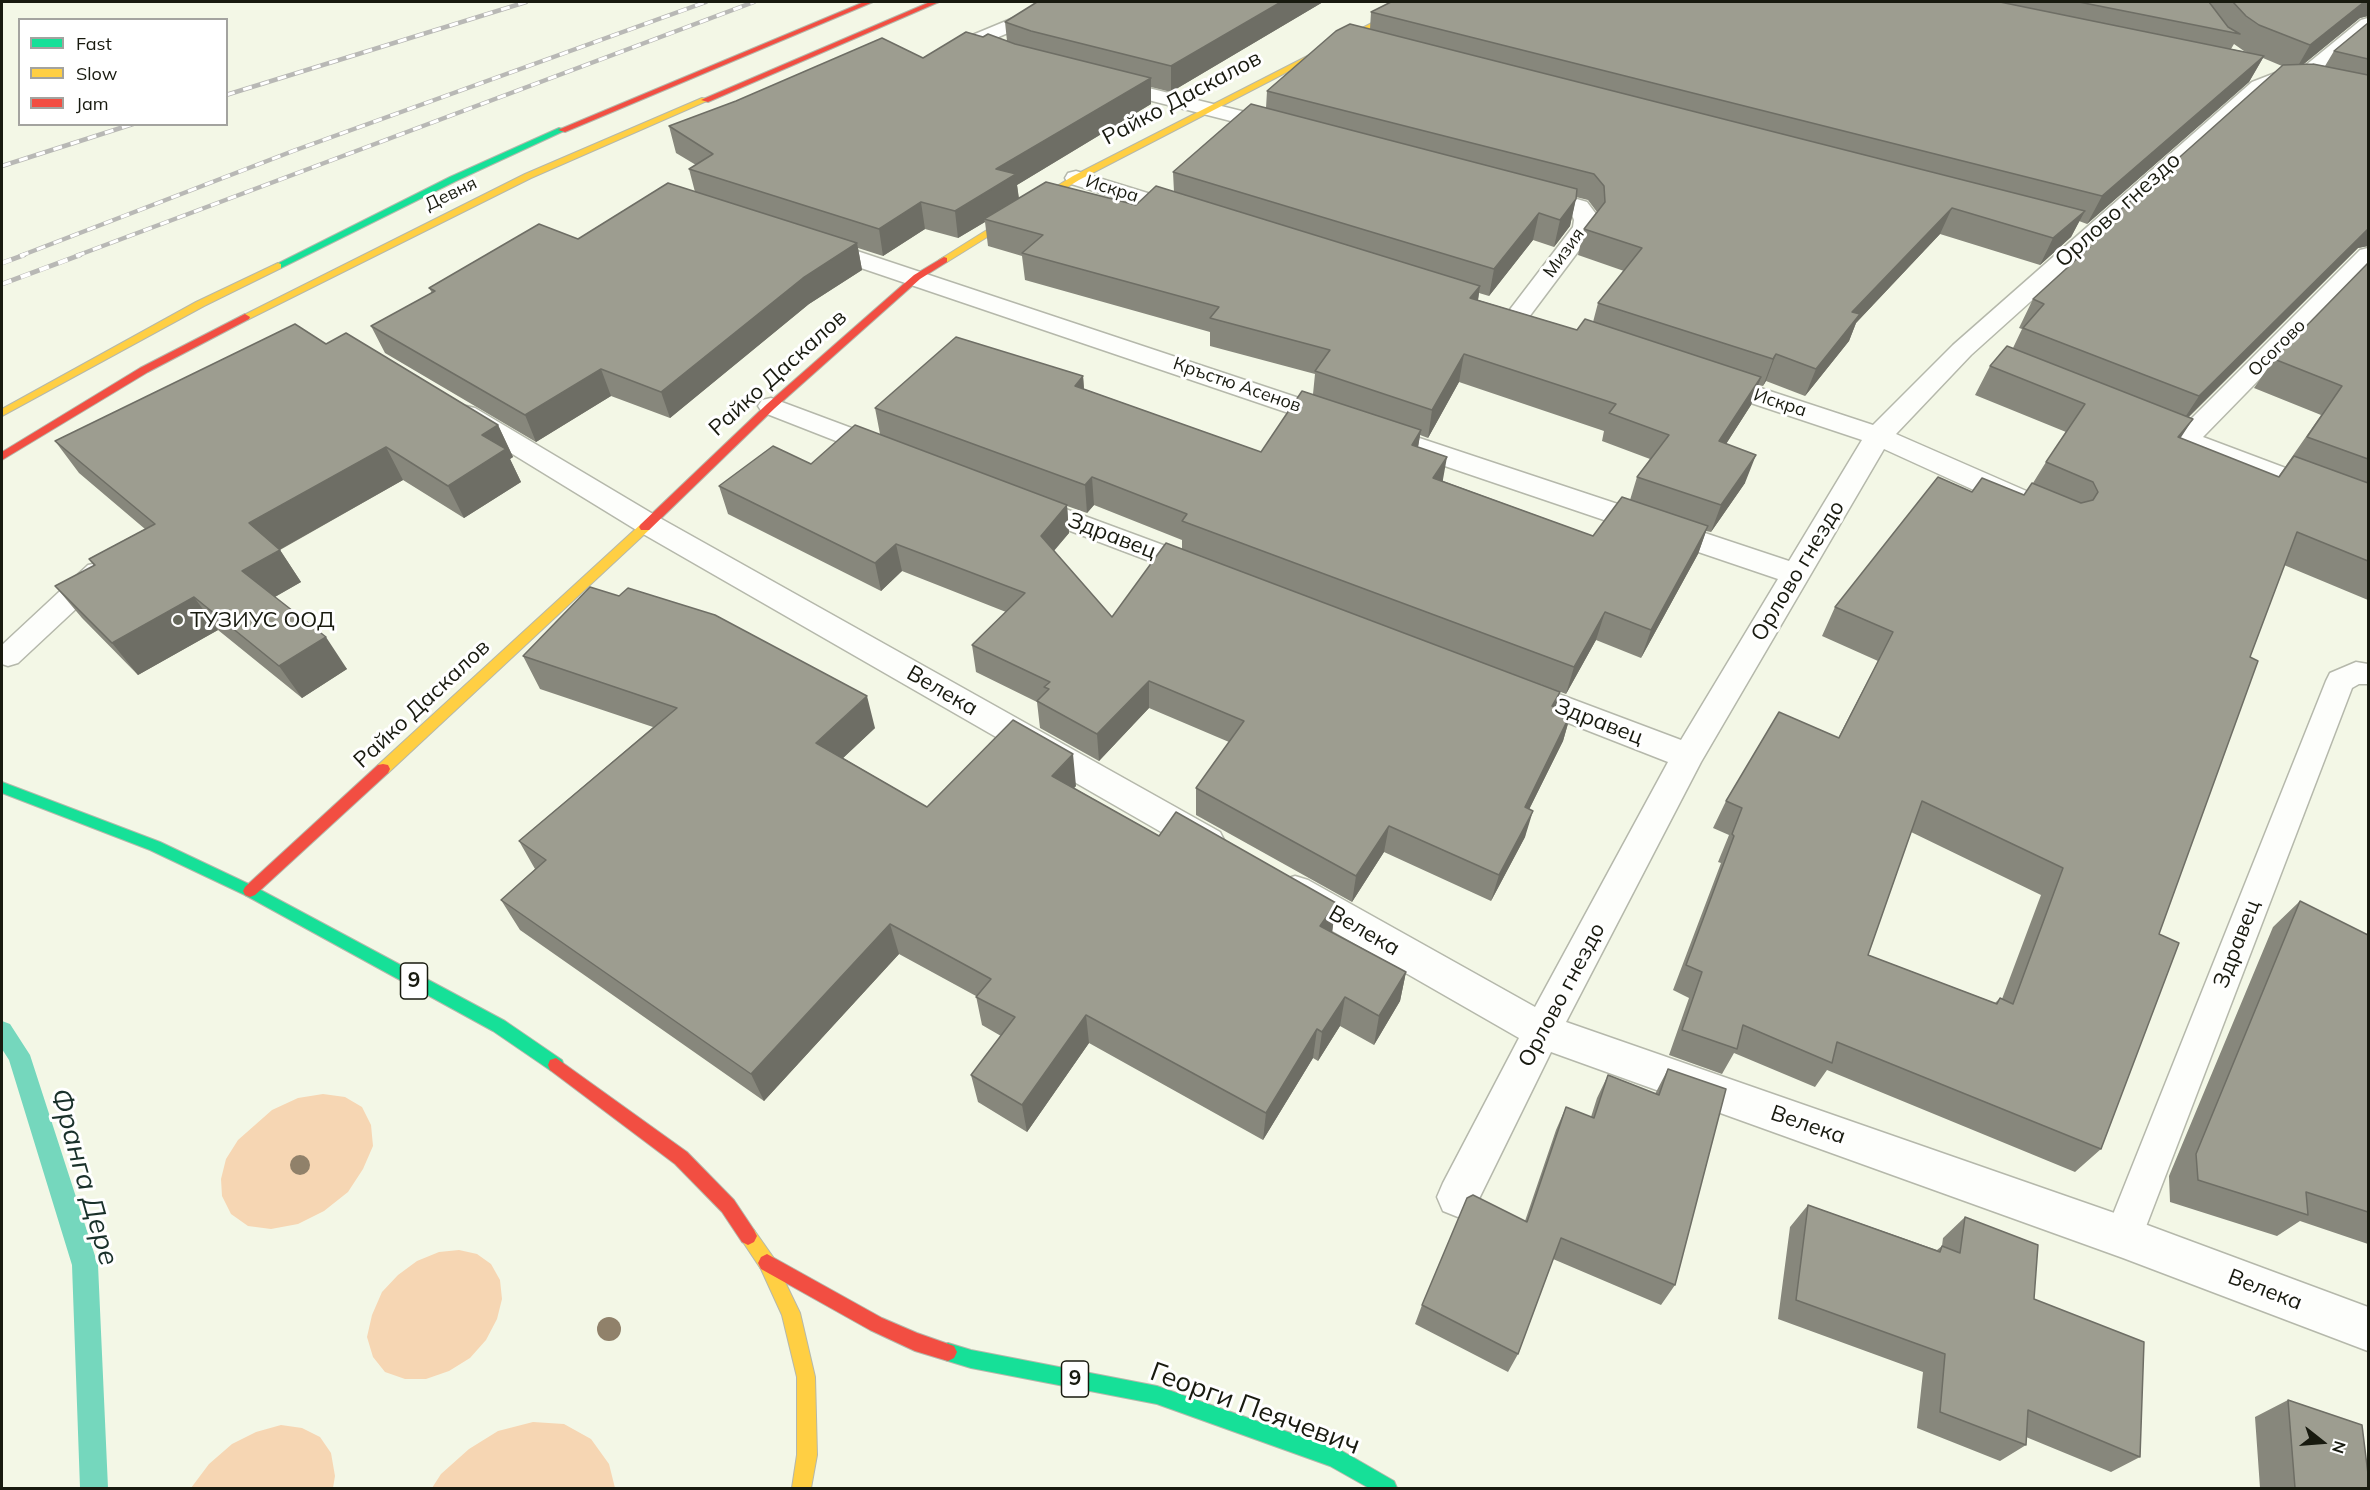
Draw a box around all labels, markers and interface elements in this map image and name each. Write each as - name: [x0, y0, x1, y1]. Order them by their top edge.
- legend: [18, 18, 228, 126]
- text: Fast: [76, 32, 112, 55]
- street label: Райко Даскалов: [1098, 45, 1266, 151]
- text: Slow: [76, 62, 117, 85]
- text: Jam: [76, 92, 109, 115]
- street label: Орлово гнездо: [2050, 147, 2186, 273]
- street label: Искра: [1083, 171, 1141, 207]
- street label: Девня: [422, 172, 480, 216]
- street label: Мизия: [1539, 224, 1589, 282]
- street label: Райко Даскалов: [704, 304, 852, 442]
- street label: Осогово: [2244, 315, 2310, 381]
- street label: Кръстю Асенов: [1170, 353, 1304, 417]
- street label: Искра: [1751, 384, 1809, 422]
- street label: Орлово гнездо: [1746, 496, 1850, 646]
- street label: Здравец: [1064, 507, 1160, 565]
- place label: ТУЗИУС ООД: [190, 607, 335, 633]
- marker: ТУЗИУС ООД: [171, 613, 185, 627]
- street label: Райко Даскалов: [349, 634, 495, 774]
- street label: Велека: [902, 660, 982, 722]
- street label: Здравец: [1551, 693, 1647, 751]
- street label: Здравец: [2208, 896, 2266, 992]
- street label: Велека: [1324, 900, 1404, 962]
- street label: Орлово гнездо: [1513, 918, 1611, 1072]
- road number: 9: [400, 963, 428, 999]
- water label: Франга Дере: [43, 1085, 125, 1269]
- street label: Велека: [1767, 1100, 1849, 1150]
- street label: Велека: [2224, 1264, 2306, 1316]
- street label: Георги Пеячевич: [1146, 1356, 1364, 1462]
- road number: 9: [1062, 1361, 1088, 1397]
- north arrow: [2292, 1412, 2352, 1472]
- text: N: [2328, 1439, 2351, 1456]

